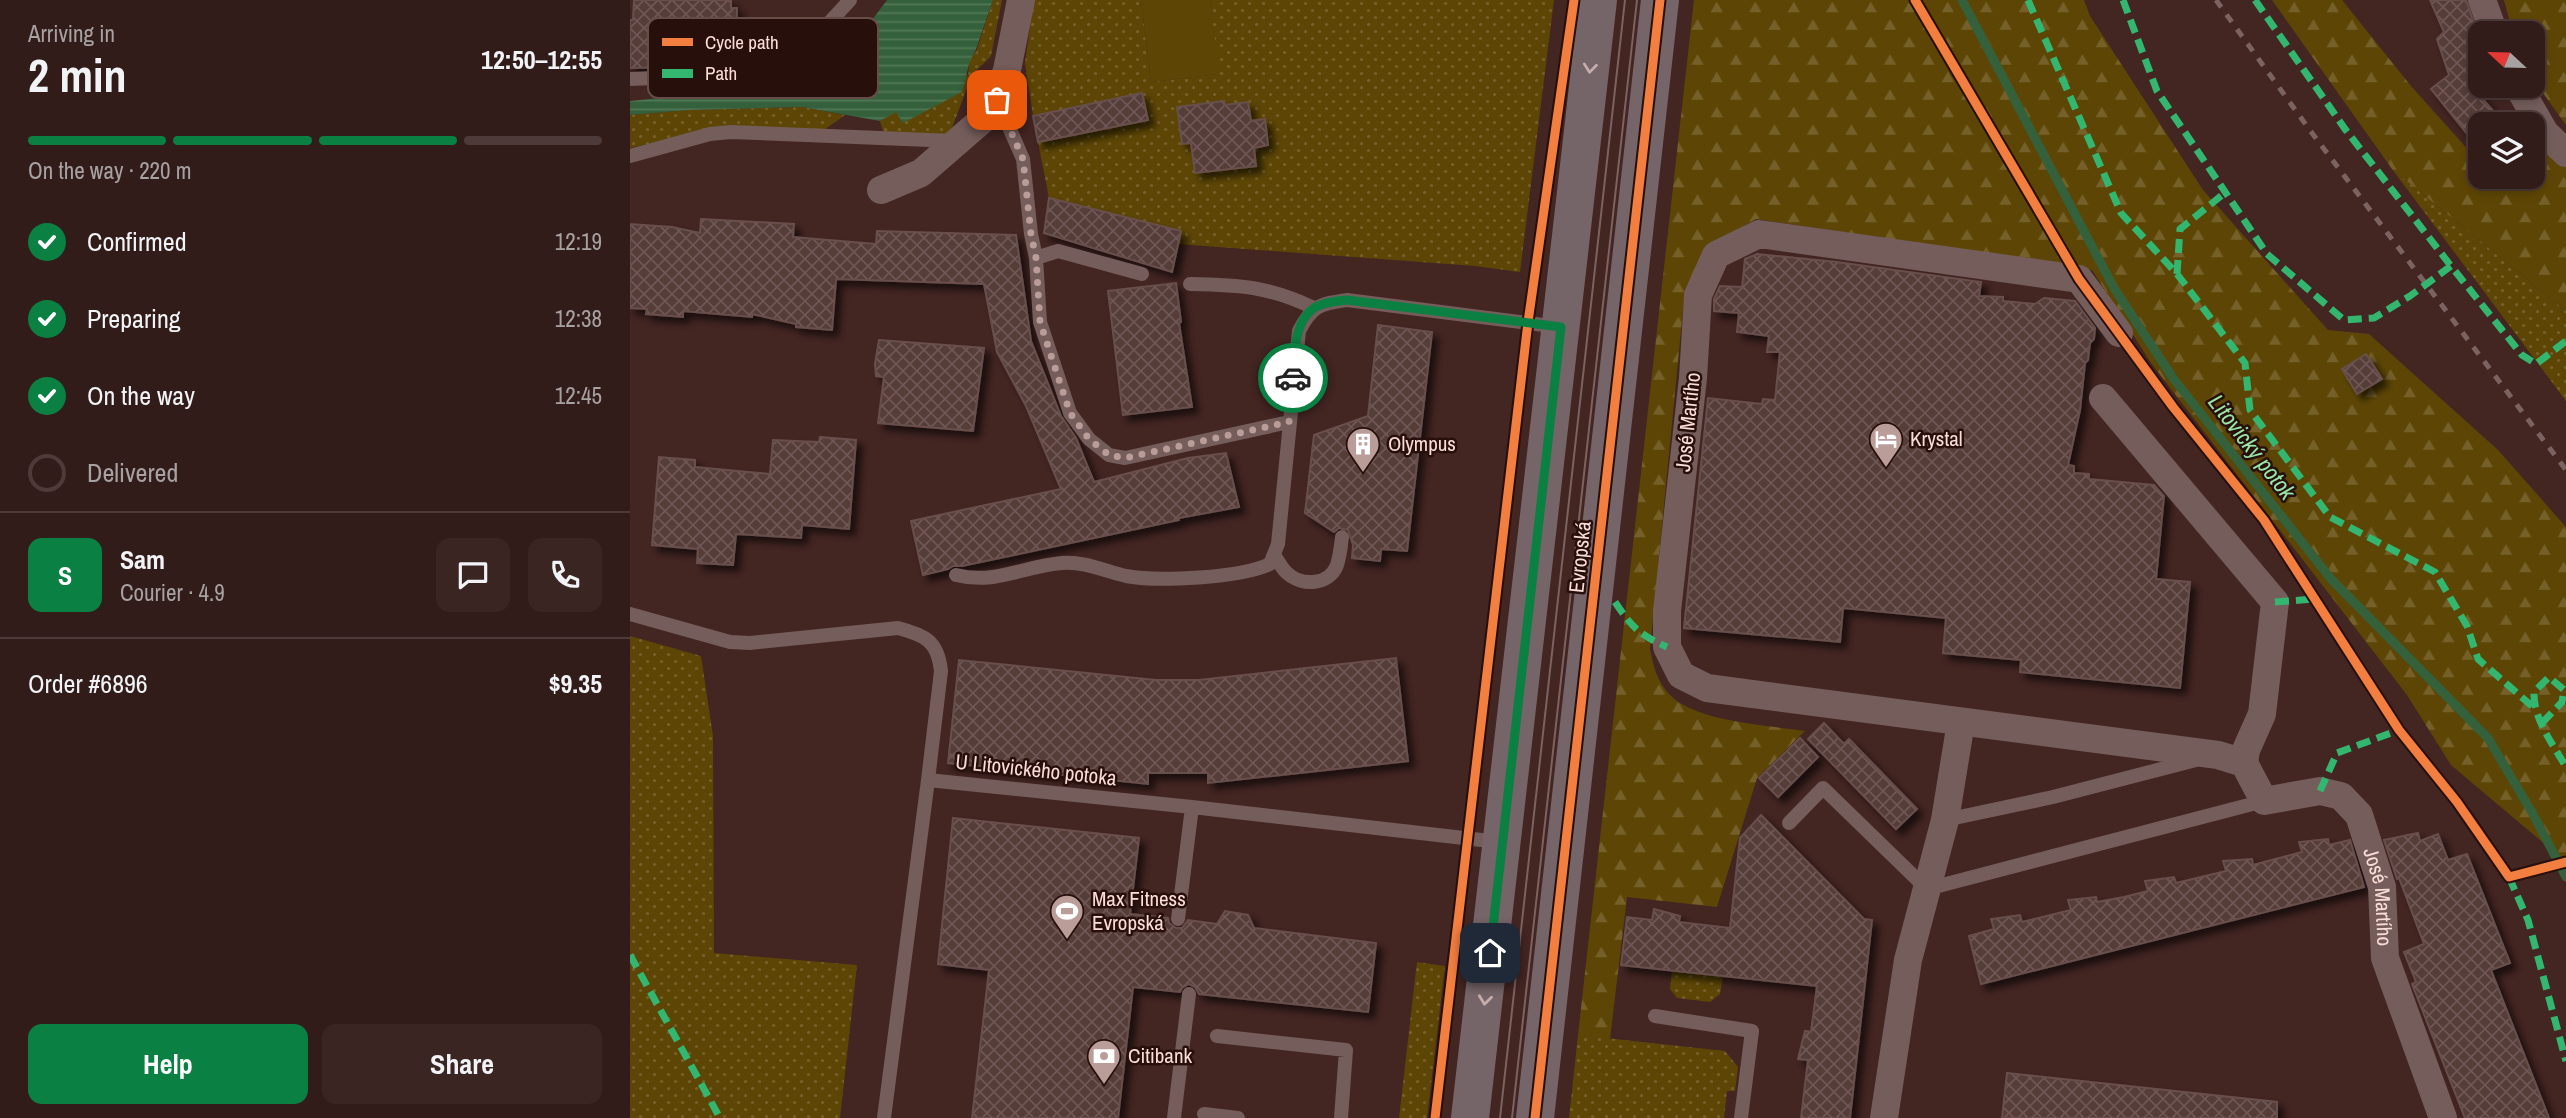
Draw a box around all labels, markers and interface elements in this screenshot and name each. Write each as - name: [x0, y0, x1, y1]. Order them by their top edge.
- text: Arriving in: [28, 18, 115, 49]
- legend: [648, 18, 878, 98]
- north arrow: [2468, 21, 2544, 98]
- map controls: [2468, 21, 2545, 189]
- text: Cycle path: [705, 29, 779, 55]
- text: 12:50–12:55: [481, 42, 602, 77]
- text: 2 min: [28, 44, 127, 106]
- text: Path: [705, 60, 737, 86]
- one-way arrow: [1583, 63, 1598, 74]
- pin: [967, 70, 1027, 130]
- icon: bag: [978, 81, 1016, 119]
- button: layers: [2468, 112, 2545, 189]
- text: On the way · 220 m: [28, 155, 192, 186]
- icon: check: [28, 223, 66, 261]
- text: Confirmed: [87, 224, 187, 259]
- text: 12:19: [555, 226, 602, 257]
- icon: check: [28, 300, 66, 338]
- text: Preparing: [87, 301, 181, 336]
- text: 12:38: [555, 303, 602, 334]
- courier: [1258, 343, 1328, 413]
- icon: car: [1274, 359, 1312, 397]
- street label: José Martího: [1668, 371, 1707, 473]
- icon: check: [28, 377, 66, 415]
- text: On the way: [87, 378, 195, 413]
- text: 12:45: [555, 380, 602, 411]
- water label: Litovický potok: [2201, 388, 2304, 507]
- hotel icon: Krystal: [1867, 420, 1905, 469]
- place label: Krystal: [1910, 424, 1963, 453]
- building icon: Olympus: [1344, 425, 1382, 474]
- place label: Olympus: [1388, 429, 1456, 458]
- text: Delivered: [87, 455, 178, 490]
- street label: Evropská: [1561, 519, 1598, 594]
- button: chat: [436, 538, 510, 612]
- button: phone: [528, 538, 602, 612]
- text: Sam: [120, 542, 165, 577]
- text: S: [58, 558, 72, 593]
- text: Courier · 4.9: [120, 577, 225, 608]
- text: Order #6896: [28, 666, 148, 701]
- text: $9.35: [549, 666, 602, 701]
- street label: U Litovického potoka: [954, 747, 1118, 792]
- street label: José Martího: [2356, 844, 2399, 947]
- place label: Max Fitness Evropská: [1092, 884, 1186, 937]
- sports icon: Max Fitness Evropská: [1048, 892, 1086, 941]
- pin: [1460, 923, 1520, 983]
- icon: home: [1471, 934, 1509, 972]
- one-way arrow: [1477, 994, 1492, 1006]
- button: Help: [28, 1024, 308, 1104]
- button: Share: [322, 1024, 602, 1104]
- bank icon: Citibank: [1085, 1037, 1123, 1086]
- place label: Citibank: [1128, 1041, 1193, 1070]

